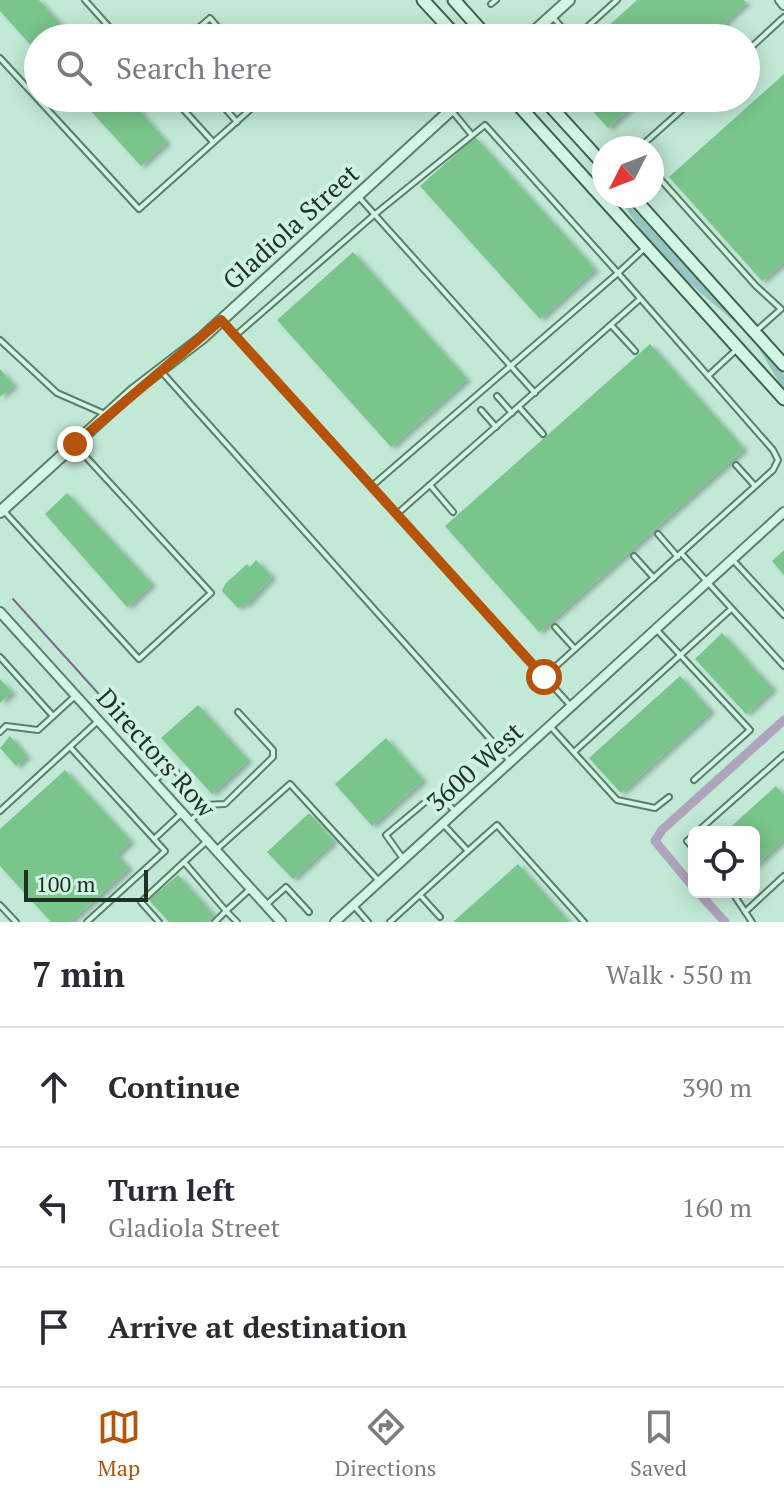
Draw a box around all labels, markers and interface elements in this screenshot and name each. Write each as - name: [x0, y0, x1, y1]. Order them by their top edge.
- search box: [24, 24, 760, 112]
- icon: search: [52, 46, 96, 90]
- text: Search here: [116, 48, 272, 88]
- north arrow: [592, 136, 664, 208]
- street label: Gladiola Street: [215, 156, 366, 296]
- route end: [57, 426, 93, 462]
- route start: [526, 659, 562, 695]
- street label: Directors Row: [90, 681, 224, 825]
- street label: 3600 West: [419, 714, 530, 818]
- map controls: [688, 826, 760, 898]
- button: locate: [688, 826, 760, 898]
- scale bar: [24, 866, 148, 902]
- text: 100 m: [36, 869, 96, 898]
- text: 7 min: [32, 952, 125, 997]
- text: Walk · 550 m: [606, 957, 752, 991]
- icon: ahead: [32, 1065, 76, 1109]
- text: Continue: [108, 1067, 240, 1107]
- text: 390 m: [682, 1070, 752, 1104]
- text: Turn left: [108, 1170, 235, 1210]
- icon: left: [32, 1185, 76, 1229]
- text: 160 m: [682, 1190, 752, 1224]
- text: Gladiola Street: [108, 1210, 280, 1244]
- icon: arrive: [32, 1305, 76, 1349]
- text: Arrive at destination: [108, 1307, 407, 1347]
- tab: Map: [97, 1405, 141, 1482]
- tab: Directions: [335, 1405, 436, 1482]
- tab: Saved: [630, 1405, 687, 1482]

